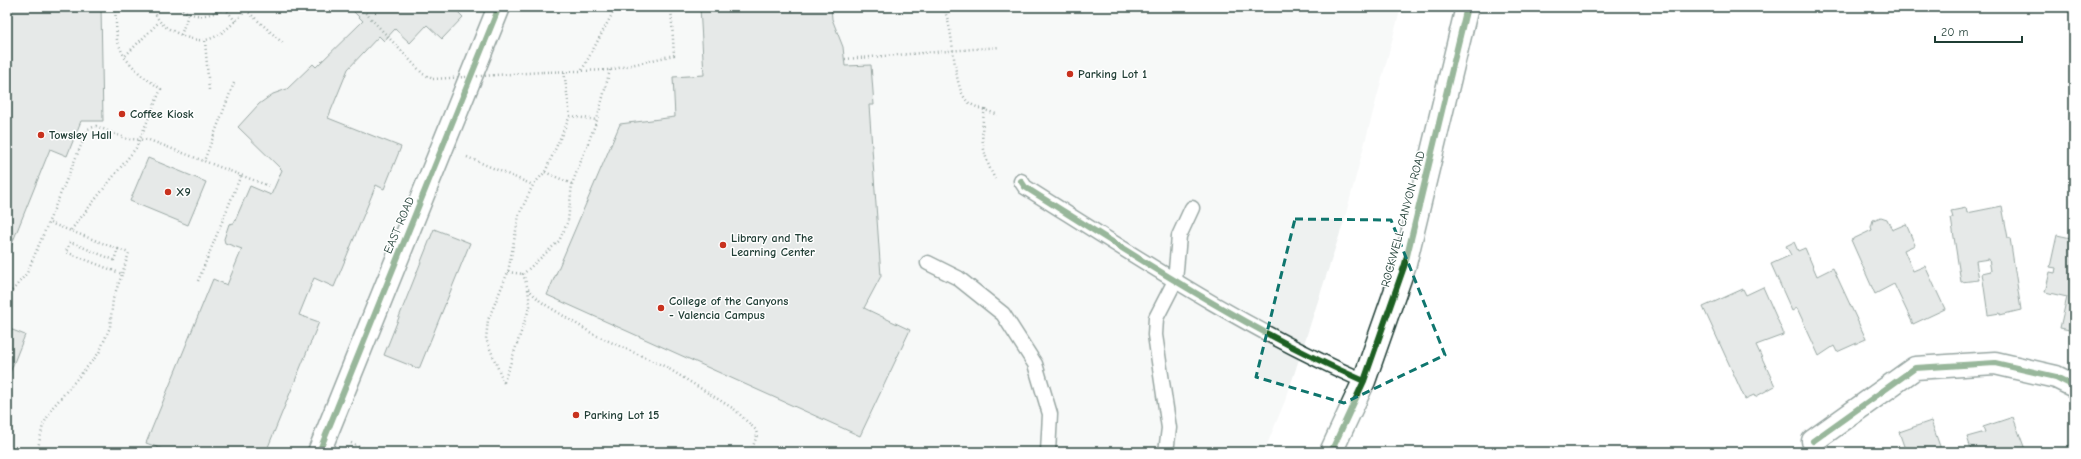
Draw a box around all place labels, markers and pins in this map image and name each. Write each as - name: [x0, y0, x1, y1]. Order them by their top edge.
- place label: Parking Lot 1: [1078, 67, 1147, 81]
- marker: Parking Lot 1: [1065, 69, 1075, 79]
- place label: Coffee Kiosk: [130, 107, 194, 121]
- marker: Coffee Kiosk: [117, 109, 127, 119]
- place label: Towsley Hall: [49, 128, 112, 142]
- marker: Towsley Hall: [36, 130, 46, 140]
- place label: X9: [176, 185, 191, 199]
- marker: X9: [163, 187, 173, 197]
- place label: Library and The Learning Center: [731, 231, 815, 259]
- marker: Library and The Learning Center: [718, 240, 728, 250]
- place label: College of the Canyons - Valencia Campus: [669, 294, 788, 322]
- marker: College of the Canyons - Valencia Campus: [656, 303, 666, 313]
- place label: Parking Lot 15: [584, 408, 659, 422]
- marker: Parking Lot 15: [571, 410, 581, 420]

